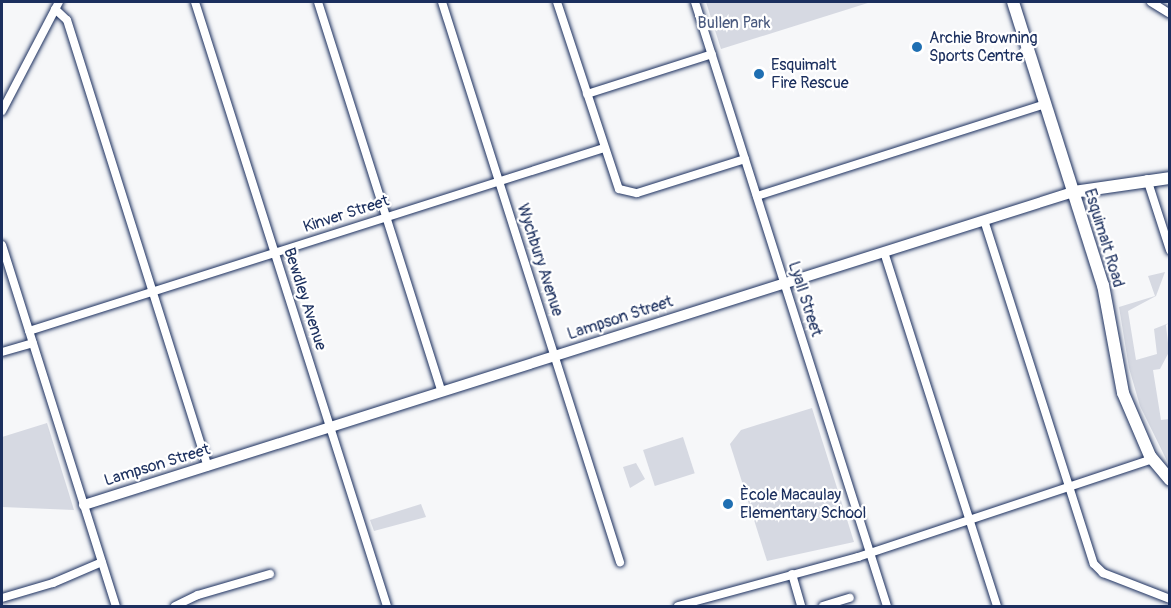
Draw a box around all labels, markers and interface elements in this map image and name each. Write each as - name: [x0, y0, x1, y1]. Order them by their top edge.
- park label: Bullen Park: [698, 13, 770, 33]
- place label: Archie Browning Sports Centre: [929, 28, 1038, 66]
- marker: Archie Browning Sports Centre: [910, 40, 924, 54]
- place label: Esquimalt Fire Rescue: [771, 55, 849, 93]
- marker: Esquimalt Fire Rescue: [752, 67, 766, 81]
- street label: Esquimalt Road: [1080, 186, 1128, 290]
- street label: Kinver Street: [301, 191, 391, 237]
- street label: Wychbury Avenue: [513, 201, 567, 319]
- street label: Bewdley Avenue: [279, 245, 331, 353]
- street label: Lyall Street: [784, 259, 826, 339]
- street label: Lampson Street: [565, 292, 675, 344]
- street label: Lampson Street: [102, 440, 212, 490]
- place label: Ècole Macaulay Elementary School: [740, 485, 866, 523]
- marker: Ècole Macaulay Elementary School: [721, 497, 735, 511]

